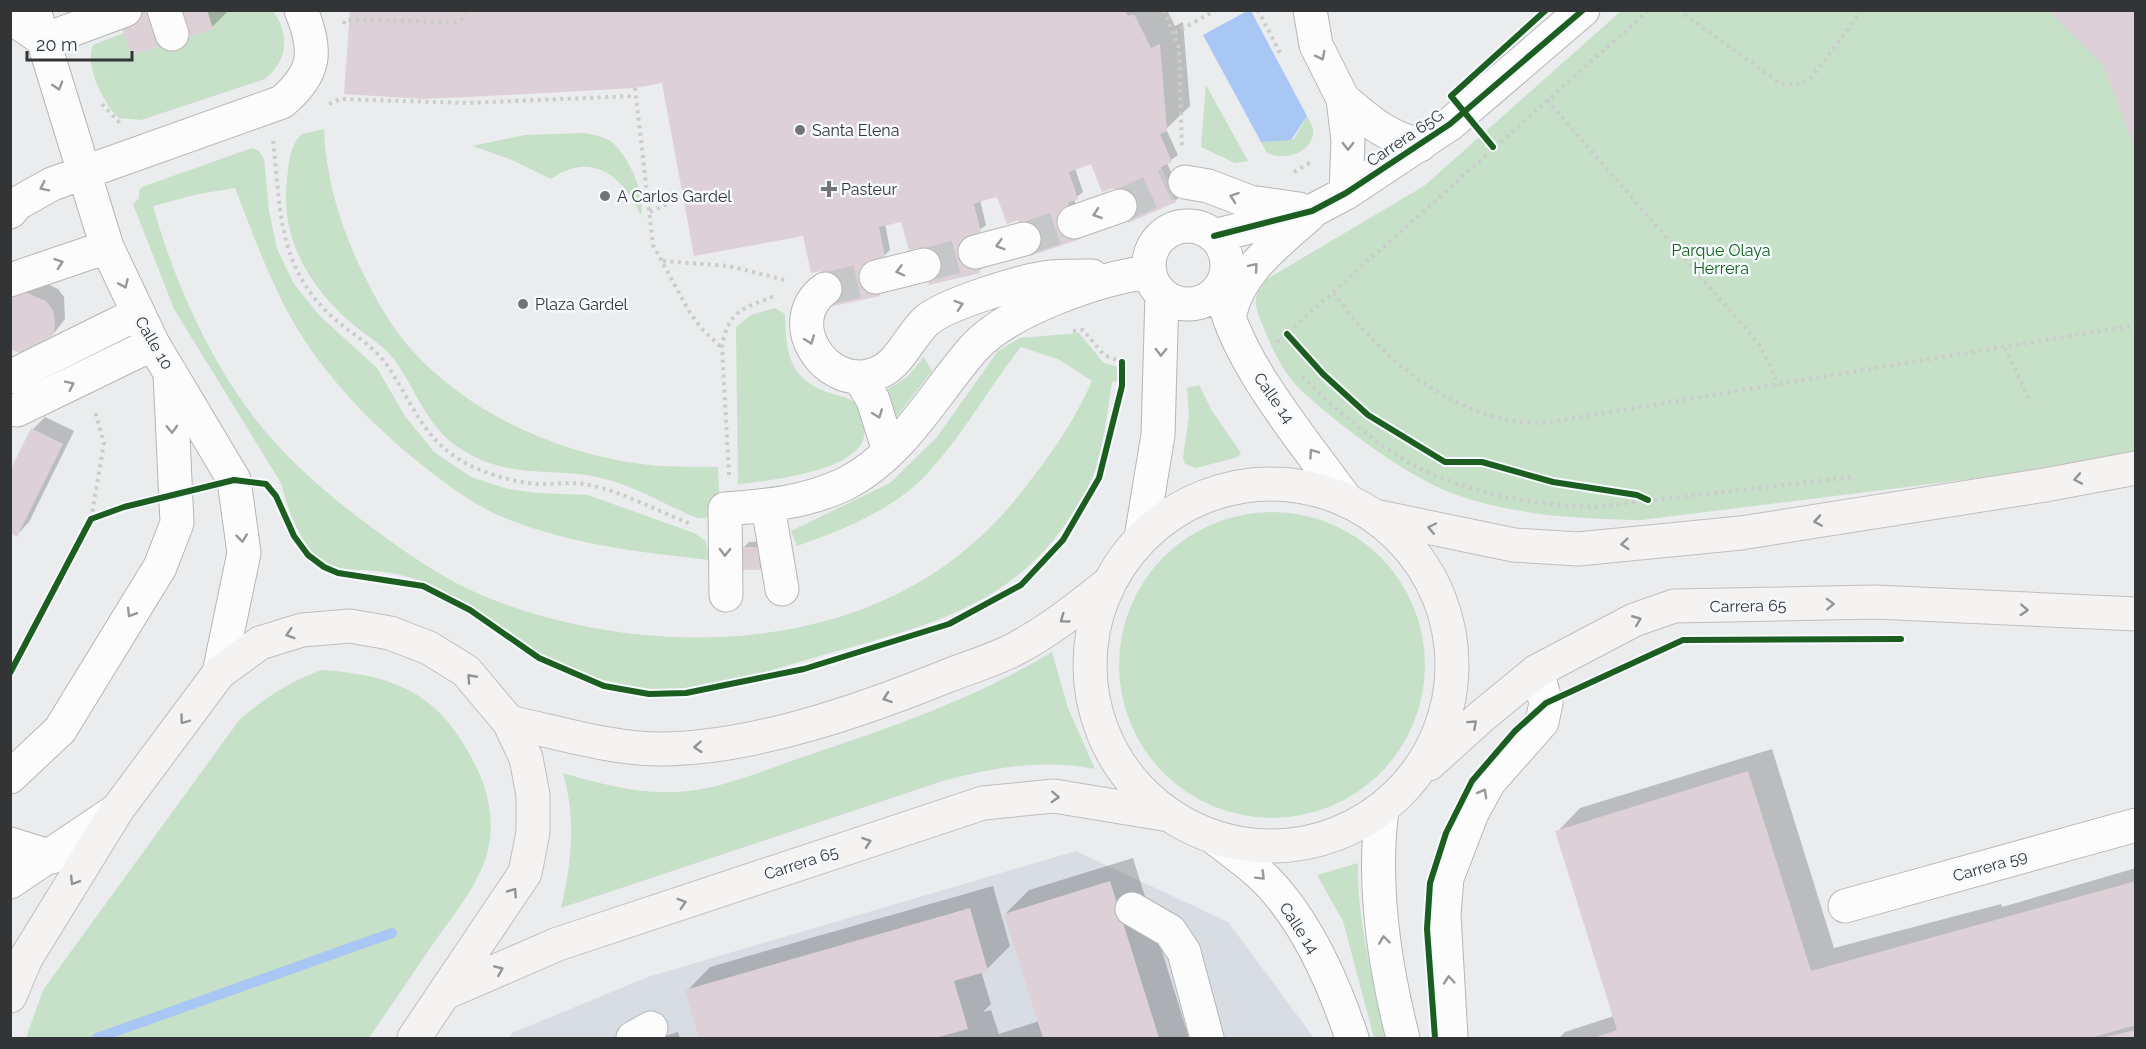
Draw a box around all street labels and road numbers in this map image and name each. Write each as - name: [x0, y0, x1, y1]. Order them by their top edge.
- street label: Carrera 65G: [1363, 105, 1447, 171]
- street label: Calle 10: [131, 313, 177, 373]
- street label: Calle 14: [1250, 369, 1298, 427]
- street label: Carrera 65: [1709, 596, 1787, 616]
- street label: Carrera 65: [762, 842, 841, 884]
- street label: Carrera 59: [1951, 846, 2029, 886]
- street label: Calle 14: [1275, 899, 1323, 957]

